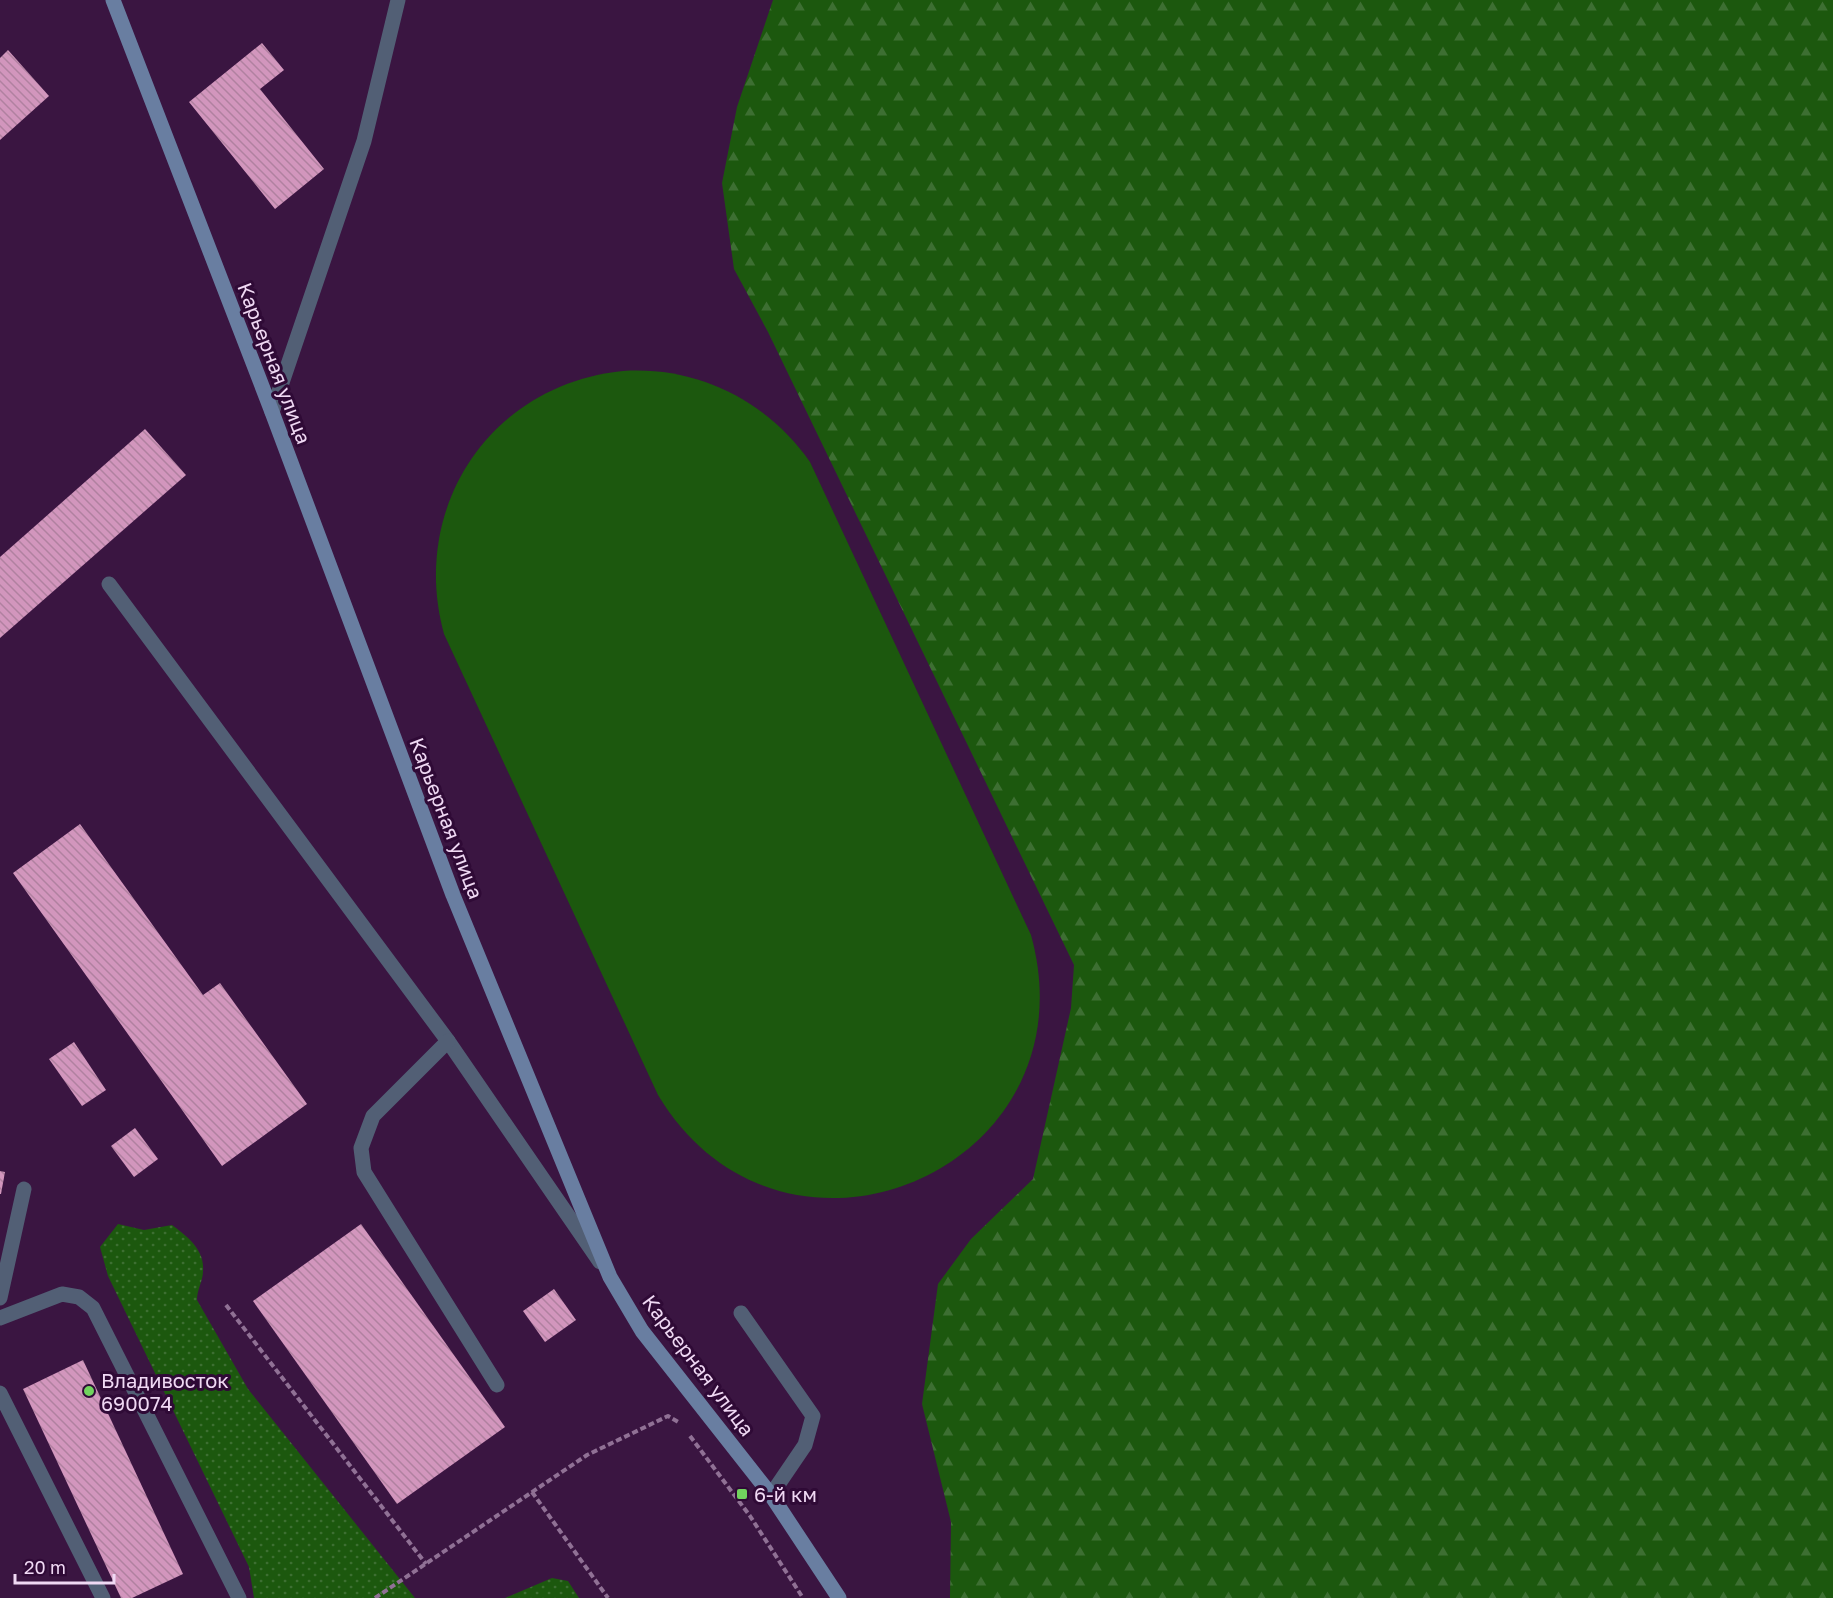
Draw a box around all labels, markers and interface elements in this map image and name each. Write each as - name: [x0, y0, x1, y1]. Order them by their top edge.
- street label: Карьерная улица: [233, 279, 317, 447]
- street label: Карьерная улица: [405, 734, 489, 902]
- street label: Карьерная улица: [638, 1290, 760, 1440]
- place label: Владивосток 690074: [101, 1368, 229, 1415]
- marker: Владивосток 690074: [82, 1384, 96, 1398]
- place label: 6-й км: [754, 1482, 817, 1506]
- marker: 6-й км: [735, 1487, 749, 1501]
- scale bar: [15, 1547, 114, 1585]
- text: 20 m: [24, 1556, 66, 1578]

